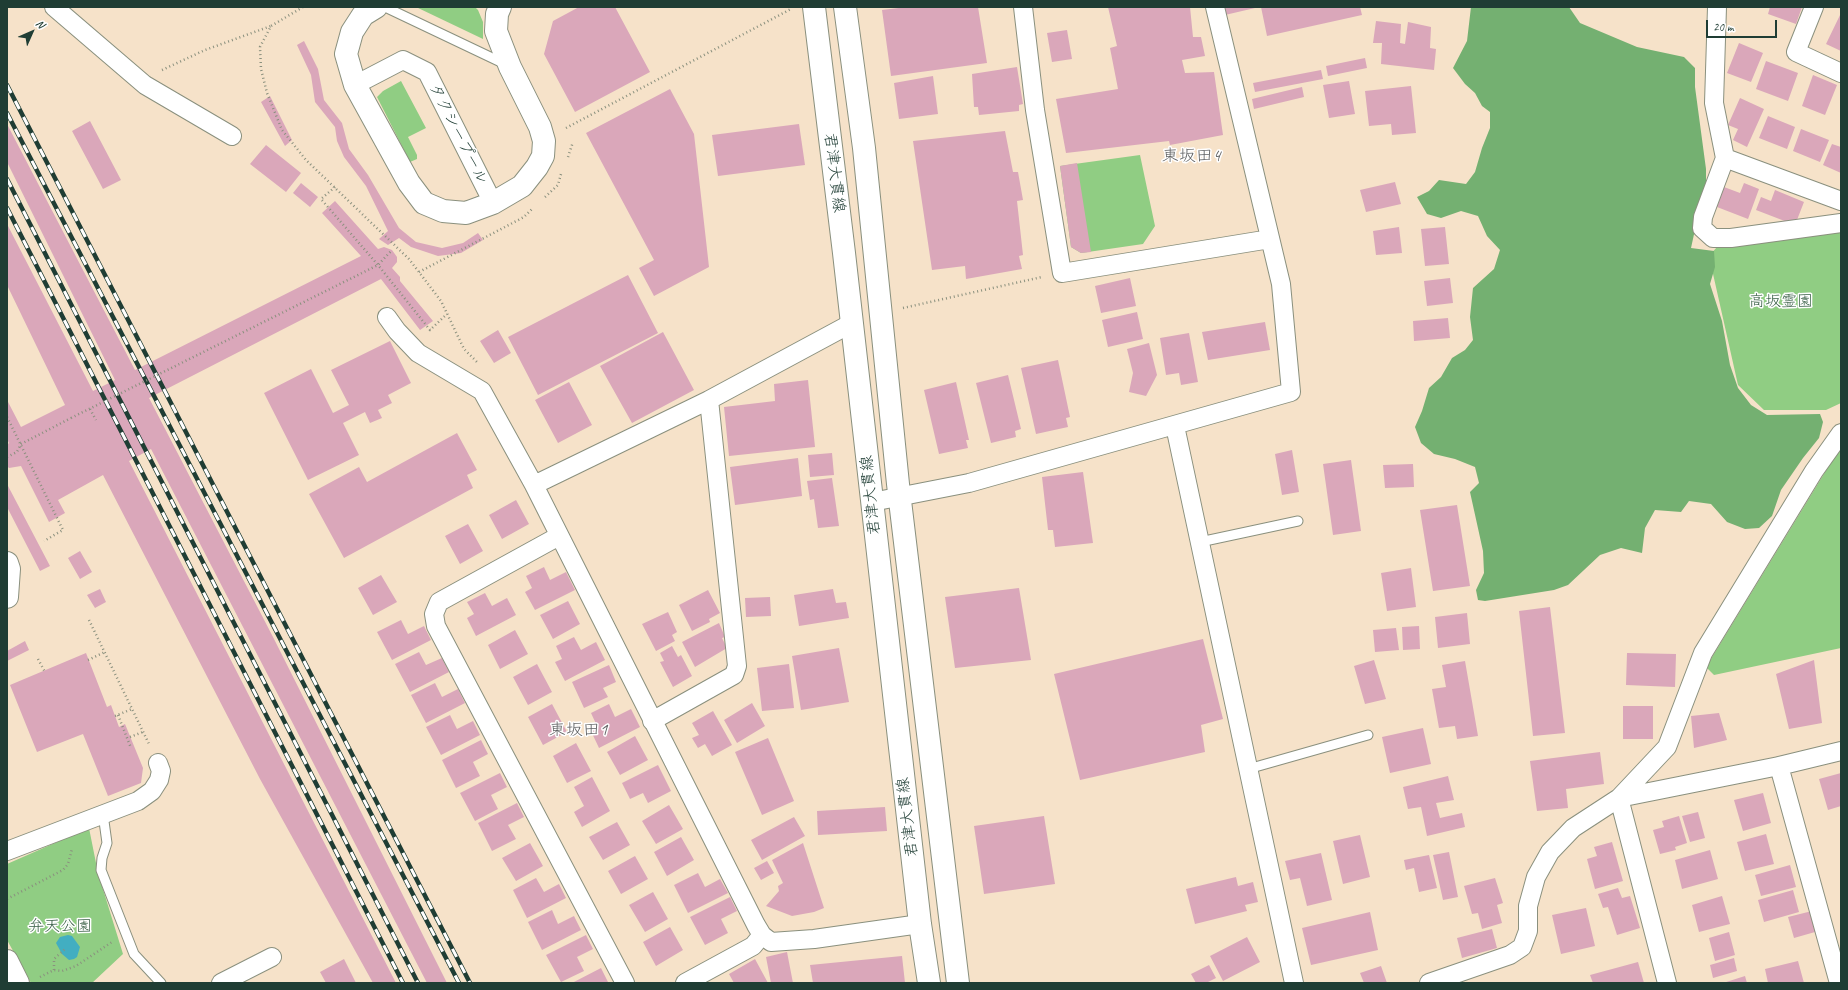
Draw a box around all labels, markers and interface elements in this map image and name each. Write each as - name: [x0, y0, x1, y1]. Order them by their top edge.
- north arrow: [12, 12, 52, 52]
- scale bar: [1708, 12, 1779, 38]
- text: N: [33, 16, 48, 31]
- text: 20 m: [1713, 19, 1733, 35]
- street label: タクシープール: [424, 80, 492, 188]
- street label: 君津大貫線: [820, 132, 848, 214]
- district label: 東坂田4: [1162, 147, 1220, 167]
- park label: 高坂霊園: [1749, 292, 1813, 312]
- street label: 君津大貫線: [857, 454, 885, 536]
- district label: 東坂田1: [549, 721, 607, 741]
- street label: 君津大貫線: [894, 776, 922, 858]
- park label: 弁天公園: [28, 917, 92, 937]

